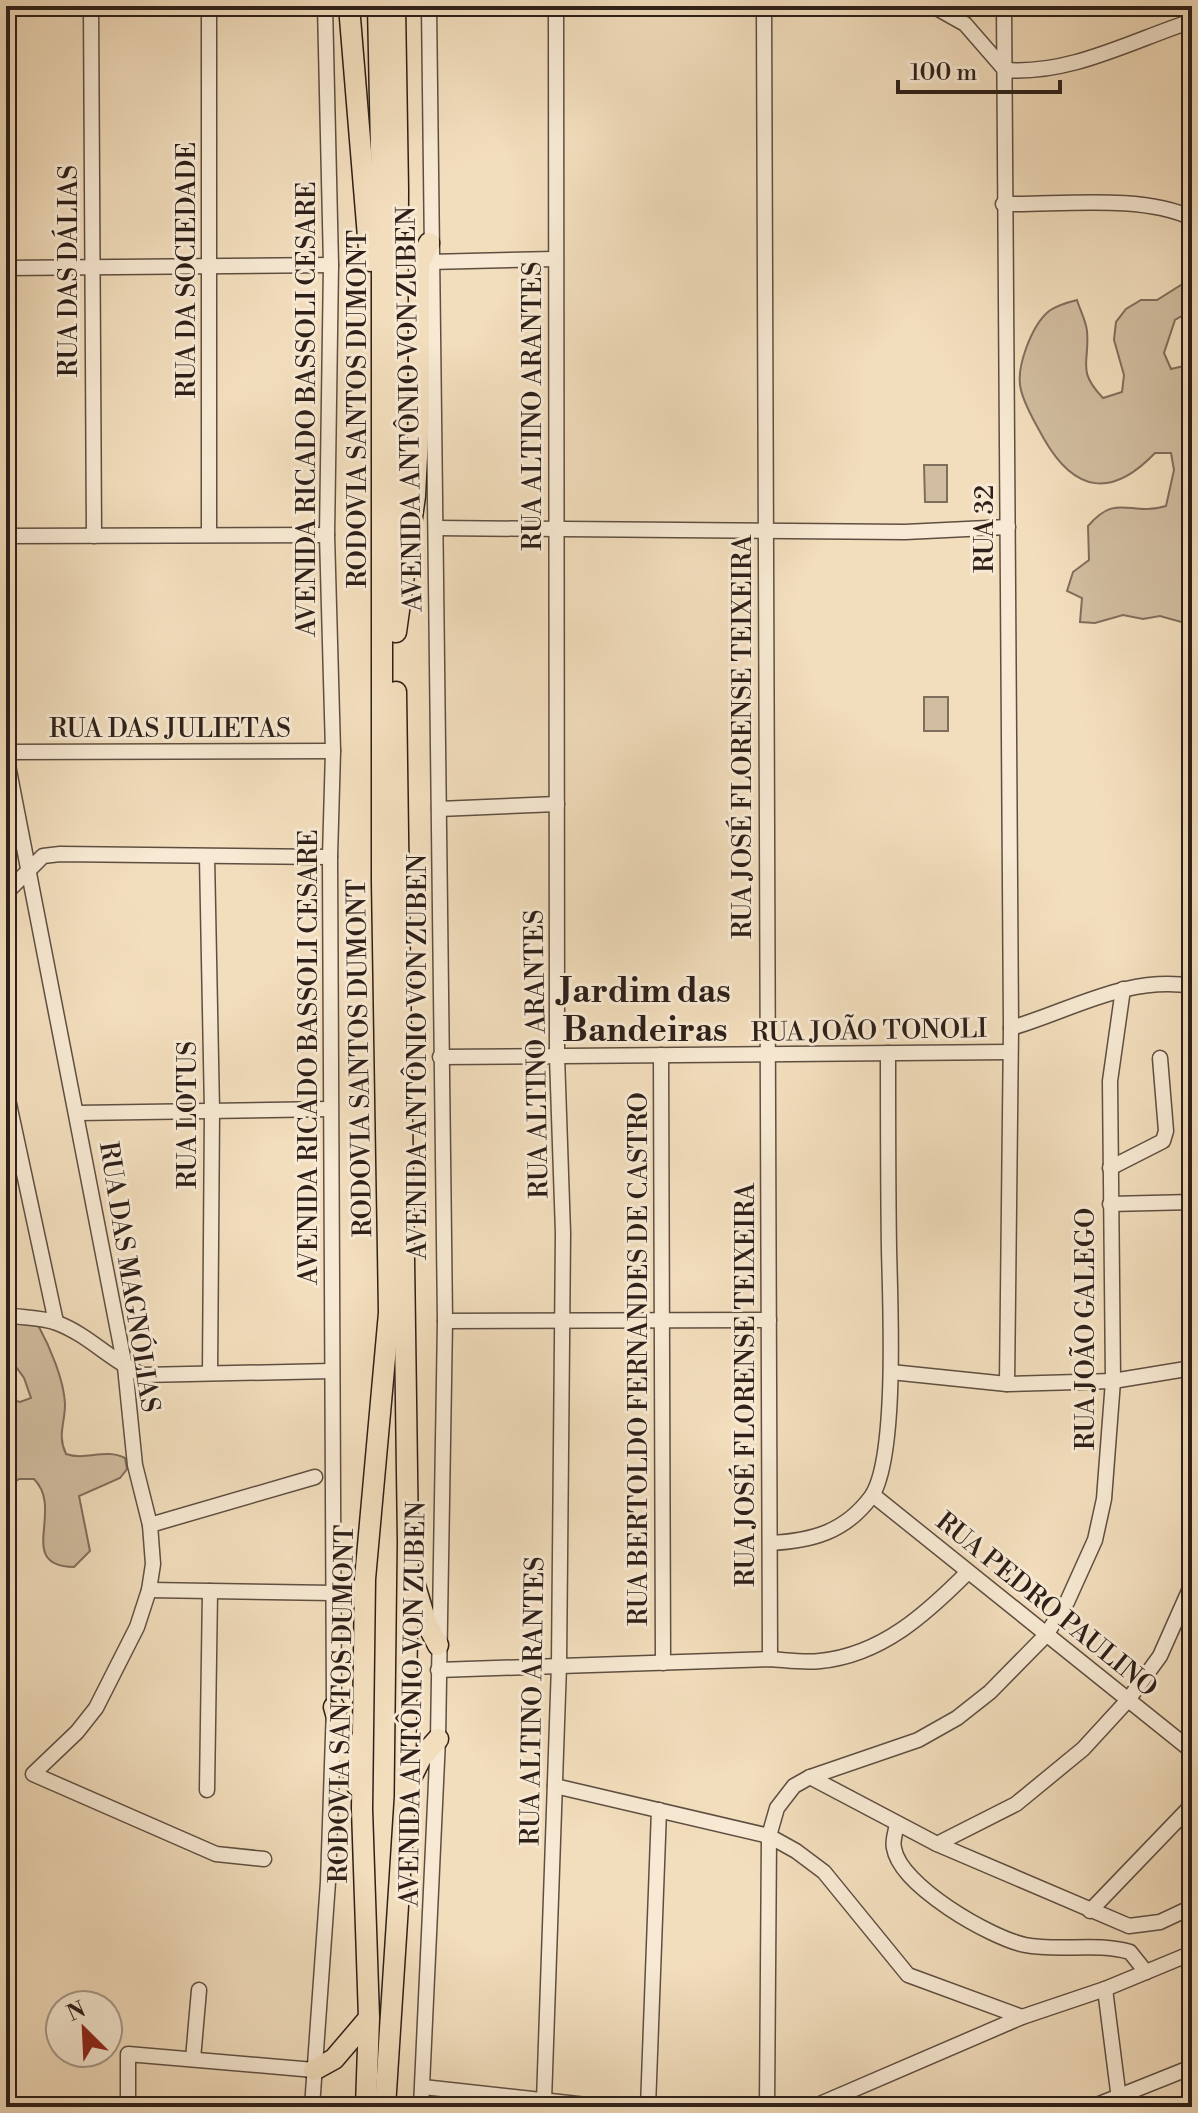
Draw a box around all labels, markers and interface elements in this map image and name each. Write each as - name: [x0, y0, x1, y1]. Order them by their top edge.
- scale bar: [898, 44, 1060, 94]
- text: 100 m: [910, 58, 977, 88]
- street label: RUA DA SOCIEDADE: [171, 142, 203, 398]
- street label: RUA DAS DÁLIAS: [51, 165, 85, 377]
- street label: AVENIDA RICADO BASSOLI CESARE: [291, 181, 323, 638]
- street label: AVENIDA ANTÔNIO VON ZUBEN: [388, 205, 430, 613]
- street label: RODOVIA SANTOS DUMONT: [342, 230, 374, 588]
- street label: RUA ALTINO ARANTES: [517, 261, 549, 551]
- street label: RUA 32: [969, 485, 1001, 573]
- street label: RUA JOSÉ FLORENSE TEIXEIRA: [725, 534, 759, 939]
- street label: RUA DAS JULIETAS: [49, 713, 291, 745]
- street label: AVENIDA RICADO BASSOLI CESARE: [293, 829, 325, 1286]
- street label: AVENIDA ANTÔNIO VON ZUBEN: [400, 854, 434, 1261]
- street label: RODOVIA SANTOS DUMONT: [341, 879, 379, 1237]
- street label: RUA ALTINO ARANTES: [518, 909, 556, 1199]
- district label: Jardim das Bandeiras: [555, 971, 731, 1052]
- street label: RUA JOÃO TONOLI: [751, 1012, 988, 1049]
- street label: RUA LOTUS: [172, 1041, 204, 1189]
- street label: RUA BERTOLDO FERNANDES DE CASTRO: [623, 1092, 655, 1626]
- street label: RUA DAS MAGNÓLIAS: [92, 1139, 168, 1415]
- street label: RUA JOSÉ FLORENSE TEIXEIRA: [728, 1182, 762, 1587]
- street label: RUA JOÃO GALEGO: [1069, 1208, 1102, 1450]
- street label: AVENIDA ANTÔNIO VON ZUBEN: [391, 1500, 433, 1908]
- street label: RUA PEDRO PAULINO: [929, 1506, 1164, 1704]
- street label: RODOVIA SANTOS DUMONT: [323, 1525, 361, 1883]
- street label: RUA ALTINO ARANTES: [514, 1556, 552, 1846]
- north arrow: [44, 1989, 124, 2069]
- text: N: [63, 1996, 90, 2028]

